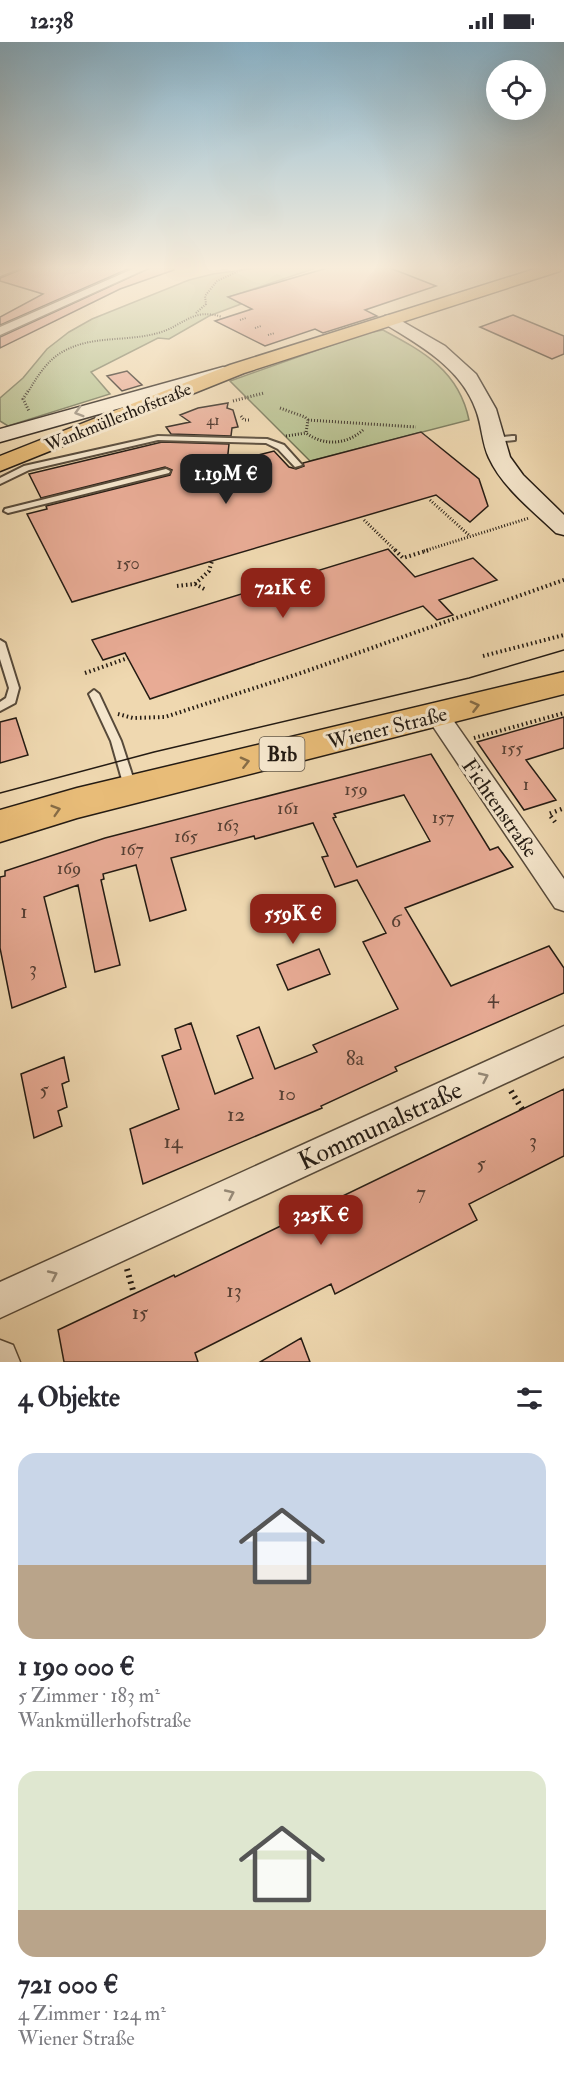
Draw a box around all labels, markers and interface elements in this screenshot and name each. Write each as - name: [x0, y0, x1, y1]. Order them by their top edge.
- text: 12:38: [30, 7, 73, 35]
- map controls: [486, 60, 546, 120]
- button: locate: [486, 60, 546, 120]
- street label: Wankmüllerhofstraße: [41, 377, 195, 458]
- one-way arrow: [74, 405, 85, 417]
- house number: 41: [206, 411, 220, 430]
- pin: 1.19M €: [171, 454, 281, 505]
- text: 1.19M €: [194, 461, 258, 486]
- house number: 150: [116, 552, 140, 575]
- pin: 721K €: [234, 568, 332, 619]
- text: 721K €: [255, 575, 311, 600]
- street label: Wiener Straße: [323, 701, 450, 757]
- one-way arrow: [470, 701, 480, 713]
- road number: B1b: [260, 737, 304, 771]
- house number: 155: [501, 737, 523, 760]
- street label: Fichtenstraße: [456, 754, 544, 863]
- one-way arrow: [240, 757, 250, 770]
- house number: 1: [523, 773, 529, 796]
- house number: 159: [344, 778, 368, 801]
- house number: 161: [277, 797, 299, 820]
- one-way arrow: [50, 805, 61, 817]
- house number: 157: [432, 806, 454, 829]
- house number: 163: [217, 814, 239, 837]
- house number: 165: [174, 825, 198, 848]
- house number: 167: [120, 838, 144, 861]
- house number: 169: [57, 857, 81, 880]
- pin: 559K €: [244, 894, 342, 945]
- house number: 1: [20, 898, 28, 925]
- text: 559K €: [264, 901, 322, 926]
- house number: 6: [391, 907, 403, 934]
- house number: 3: [29, 955, 37, 982]
- house number: 4: [487, 983, 500, 1010]
- house number: 8a: [346, 1045, 365, 1072]
- one-way arrow: [477, 1073, 488, 1085]
- street label: Kommunalstraße: [293, 1074, 468, 1178]
- house number: 5: [39, 1076, 49, 1103]
- house number: 10: [278, 1080, 296, 1107]
- house number: 12: [227, 1101, 245, 1128]
- house number: 3: [529, 1127, 537, 1154]
- house number: 14: [164, 1128, 184, 1155]
- house number: 5: [476, 1150, 486, 1177]
- house number: 7: [416, 1179, 426, 1206]
- one-way arrow: [224, 1189, 235, 1201]
- pin: 325K €: [272, 1195, 370, 1246]
- text: 325K €: [293, 1202, 349, 1227]
- one-way arrow: [47, 1271, 58, 1283]
- house number: 13: [226, 1277, 242, 1304]
- house number: 15: [132, 1299, 149, 1326]
- text: 4 Objekte: [18, 1382, 120, 1414]
- icon: filters: [513, 1382, 546, 1415]
- icon: home: [228, 1492, 336, 1600]
- text: 1 190 000 €: [18, 1651, 135, 1683]
- text: 5 Zimmer · 183 m²: [18, 1683, 160, 1708]
- text: Wankmüllerhofstraße: [18, 1708, 191, 1733]
- icon: home: [228, 1810, 336, 1918]
- text: 721 000 €: [18, 1969, 119, 2001]
- text: 4 Zimmer · 124 m²: [18, 2001, 166, 2026]
- text: Wiener Straße: [18, 2026, 135, 2051]

